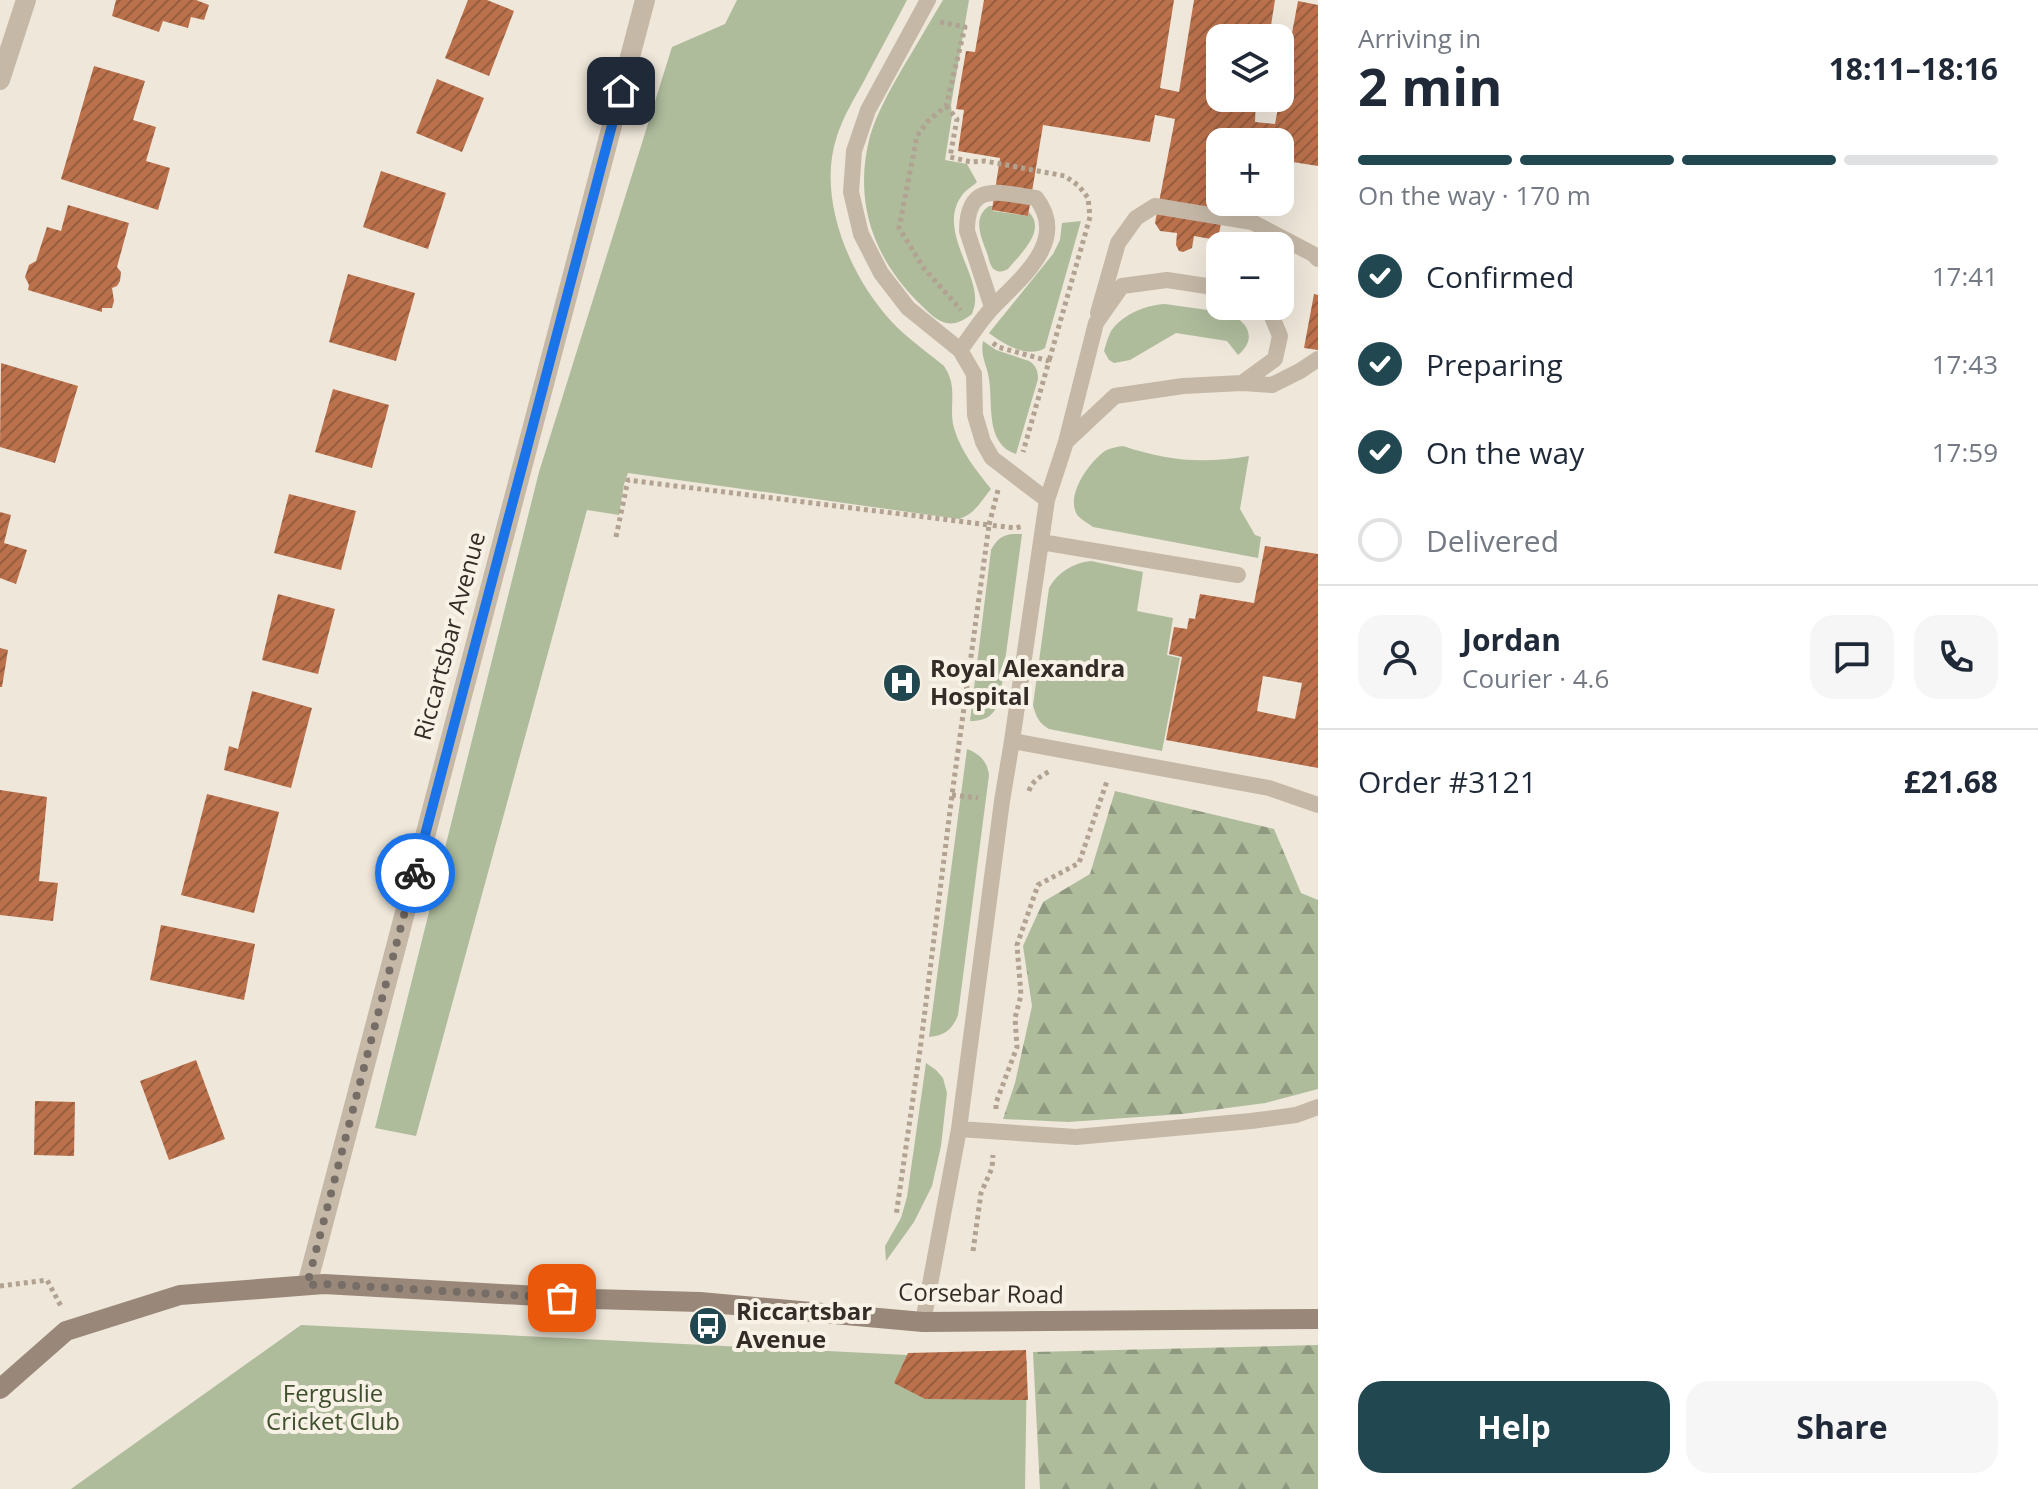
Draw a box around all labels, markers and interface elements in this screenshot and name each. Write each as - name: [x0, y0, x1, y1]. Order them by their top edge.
- text: Arriving in: [1358, 20, 1481, 56]
- map controls: [1206, 24, 1294, 320]
- button: layers: [1206, 24, 1294, 112]
- text: 18:11–18:16: [1829, 48, 1998, 89]
- text: 2 min: [1358, 50, 1502, 121]
- pin: [587, 57, 655, 125]
- icon: home: [599, 69, 643, 113]
- button: +: [1206, 128, 1294, 216]
- text: On the way · 170 m: [1358, 177, 1591, 213]
- button: −: [1206, 232, 1294, 320]
- icon: check: [1358, 254, 1402, 298]
- text: Confirmed: [1426, 256, 1574, 297]
- text: 17:41: [1932, 258, 1998, 294]
- icon: check: [1358, 342, 1402, 386]
- text: Preparing: [1426, 344, 1563, 385]
- text: 17:43: [1932, 346, 1998, 382]
- icon: check: [1358, 430, 1402, 474]
- text: On the way: [1426, 432, 1584, 473]
- text: 17:59: [1932, 434, 1998, 470]
- text: Delivered: [1426, 520, 1559, 561]
- street label: Riccartsbar Avenue: [405, 528, 492, 744]
- button: person: [1358, 615, 1442, 699]
- button: chat: [1810, 615, 1894, 699]
- button: phone: [1914, 615, 1998, 699]
- text: Jordan: [1462, 619, 1561, 660]
- place label: Royal Alexandra Hospital: [930, 651, 1125, 712]
- text: Courier · 4.6: [1462, 660, 1609, 696]
- hospital icon: Royal Alexandra Hospital: [881, 662, 923, 704]
- text: Order #3121: [1358, 761, 1537, 802]
- text: £21.68: [1904, 761, 1998, 802]
- courier: [375, 833, 455, 913]
- icon: bike: [393, 851, 437, 895]
- pin: [528, 1264, 596, 1332]
- street label: Corsebar Road: [898, 1275, 1064, 1310]
- icon: bag: [540, 1276, 584, 1320]
- place label: Riccartsbar Avenue: [736, 1294, 872, 1355]
- bus stop icon: Riccartsbar Avenue: [687, 1305, 729, 1347]
- park label: Ferguslie Cricket Club: [266, 1376, 400, 1437]
- button: Help: [1358, 1381, 1670, 1473]
- button: Share: [1686, 1381, 1998, 1473]

